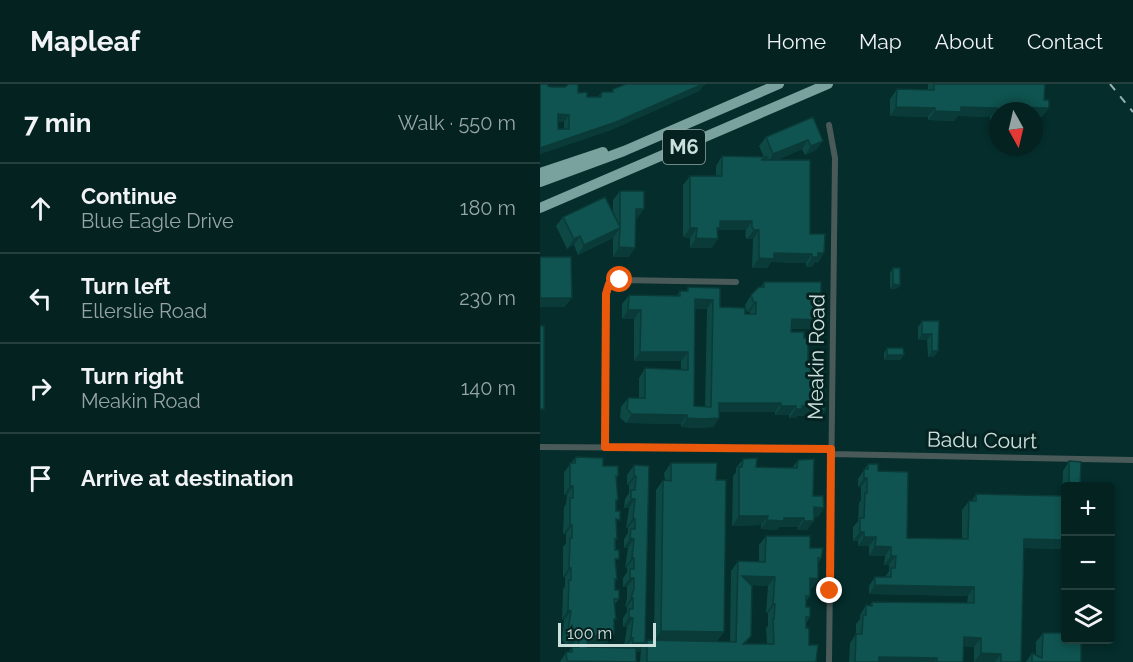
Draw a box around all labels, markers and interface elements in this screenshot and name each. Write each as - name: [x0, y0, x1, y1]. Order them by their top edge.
- text: Mapleaf: [30, 25, 140, 58]
- text: Home: [767, 29, 826, 54]
- text: Map: [859, 29, 902, 54]
- text: About: [935, 29, 994, 54]
- text: Contact: [1027, 29, 1103, 54]
- north arrow: [989, 102, 1043, 156]
- text: 7 min: [24, 108, 91, 138]
- text: Walk · 550 m: [398, 111, 516, 135]
- road number: M6: [663, 130, 705, 164]
- text: Continue: [81, 183, 177, 209]
- icon: ahead: [24, 192, 57, 225]
- text: 180 m: [460, 196, 516, 220]
- text: Blue Eagle Drive: [81, 209, 234, 233]
- route start: [606, 266, 632, 292]
- text: Turn left: [81, 273, 171, 299]
- icon: left: [24, 282, 57, 315]
- text: 230 m: [459, 286, 516, 310]
- street label: Meakin Road: [802, 294, 830, 420]
- text: Ellerslie Road: [81, 299, 207, 323]
- text: Turn right: [81, 363, 184, 389]
- icon: right: [24, 372, 57, 405]
- text: 140 m: [461, 376, 516, 400]
- text: Meakin Road: [81, 389, 201, 413]
- street label: Badu Court: [927, 427, 1037, 453]
- icon: arrive: [24, 462, 57, 495]
- text: Arrive at destination: [81, 465, 294, 491]
- map controls: [1061, 482, 1115, 644]
- button: +: [1061, 482, 1115, 536]
- button: −: [1061, 536, 1115, 590]
- route end: [816, 577, 842, 603]
- button: layers: [1061, 590, 1115, 644]
- scale bar: [558, 620, 656, 648]
- text: 100 m: [567, 624, 612, 643]

